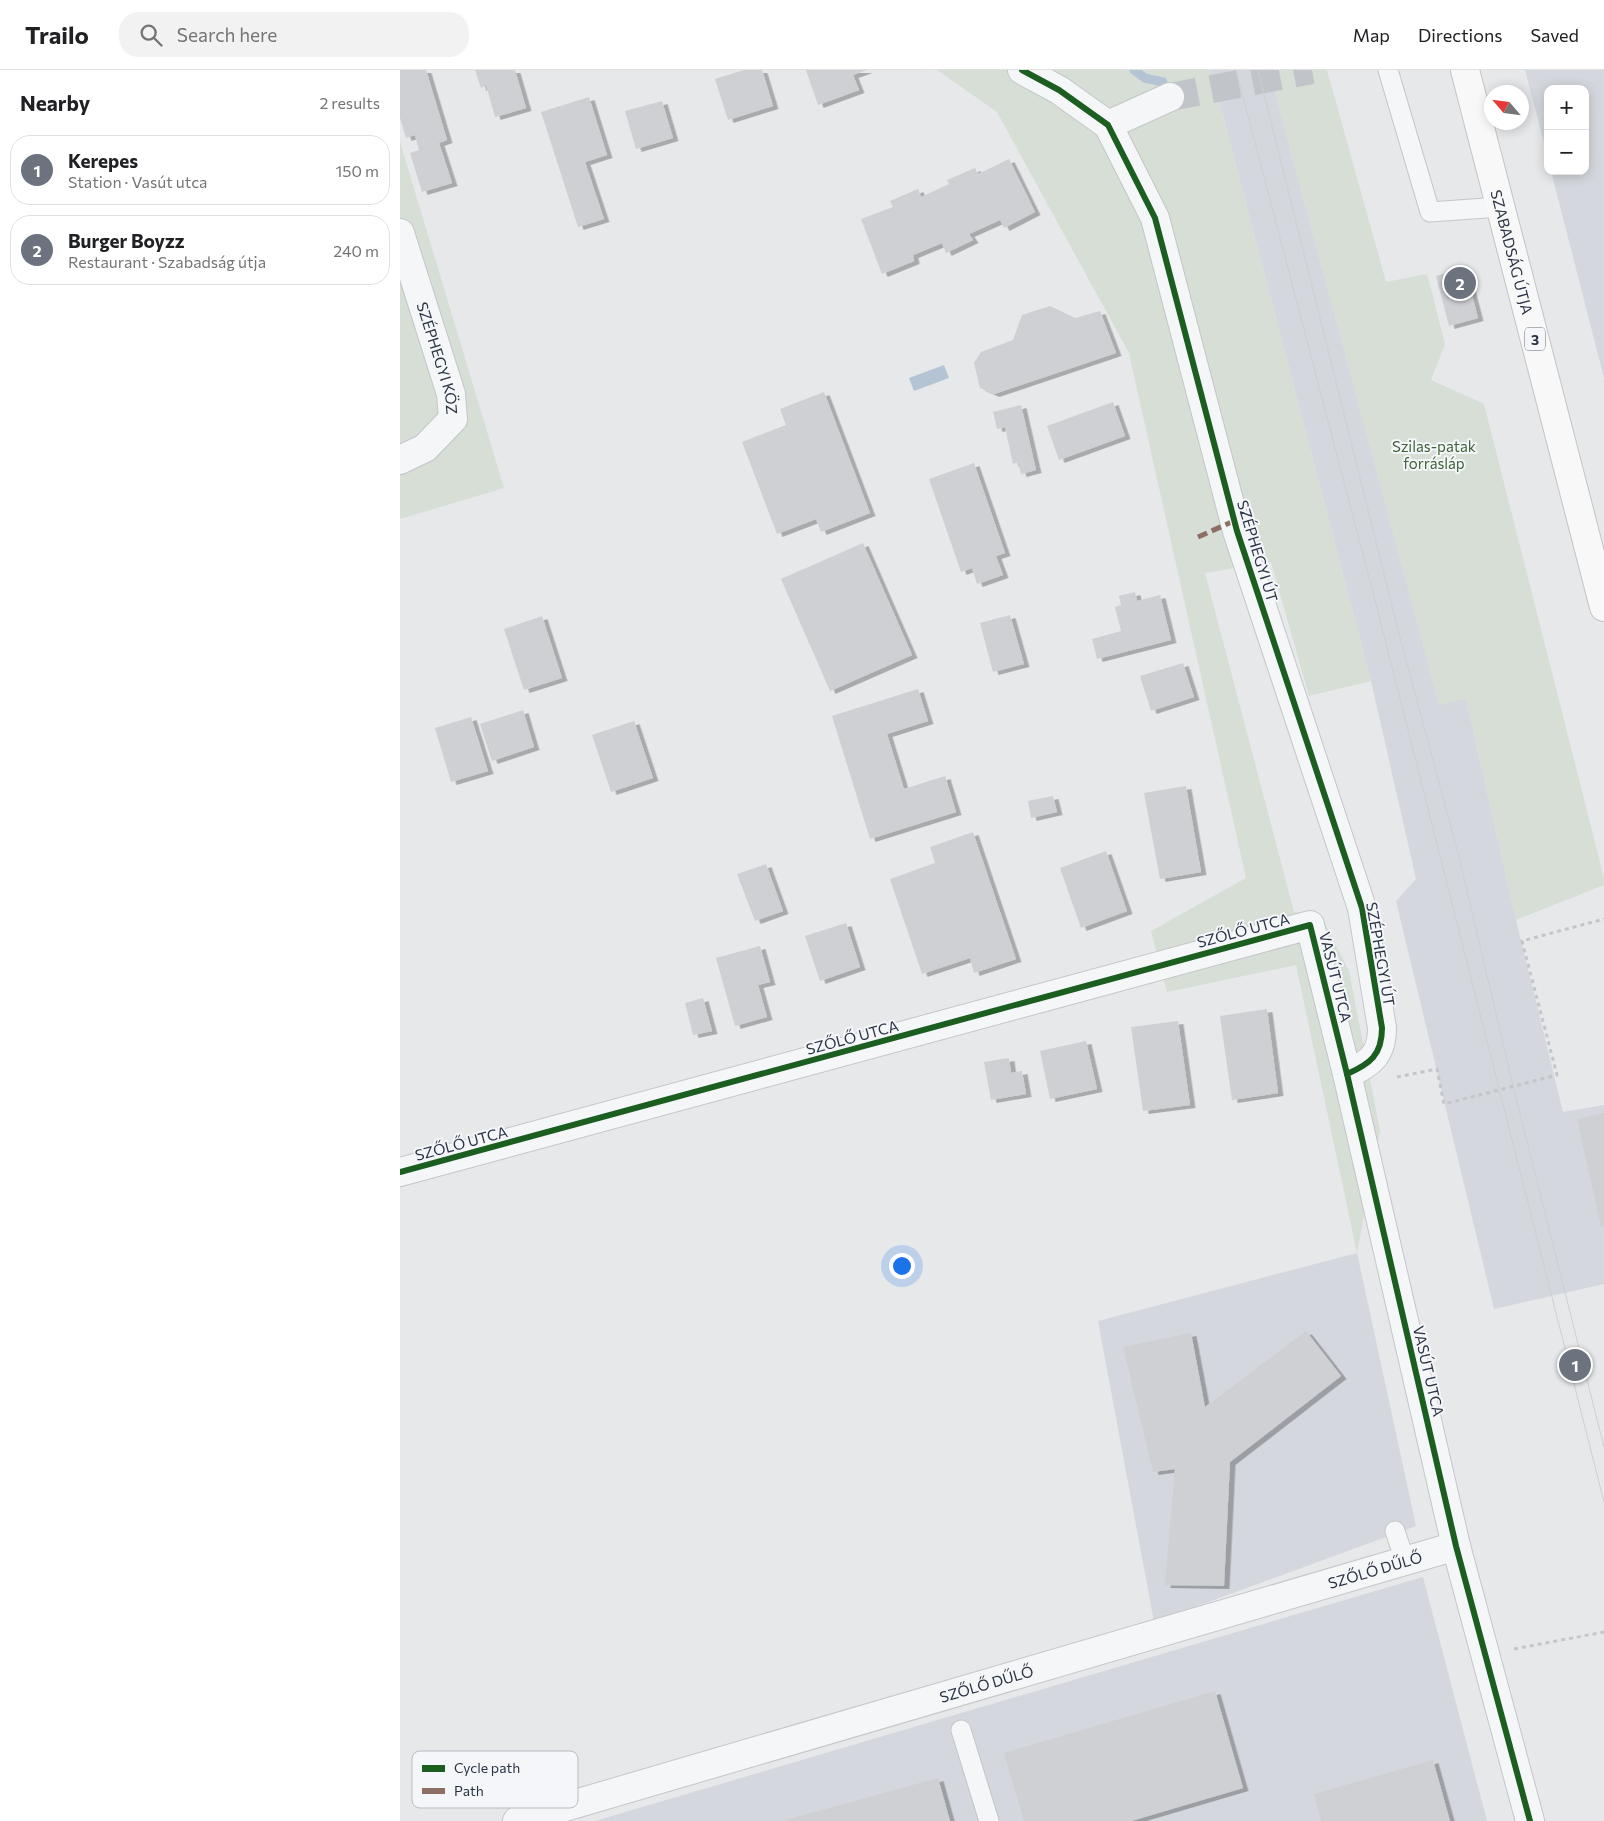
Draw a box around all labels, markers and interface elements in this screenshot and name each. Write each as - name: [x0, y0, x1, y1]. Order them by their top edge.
- search box: [119, 12, 469, 57]
- text: Trailo: [25, 20, 89, 49]
- icon: search: [137, 21, 165, 49]
- text: Search here: [177, 23, 277, 46]
- text: Map: [1353, 24, 1390, 46]
- text: Directions: [1418, 24, 1502, 46]
- text: Saved: [1530, 24, 1579, 46]
- north arrow: [1484, 85, 1529, 130]
- map controls: [1544, 85, 1589, 175]
- button: +: [1544, 85, 1589, 130]
- text: Nearby: [20, 90, 90, 115]
- text: 2 results: [319, 93, 380, 112]
- button: −: [1544, 130, 1589, 175]
- text: Kerepes: [68, 149, 138, 172]
- text: 1: [33, 161, 41, 180]
- text: 150 m: [336, 161, 379, 180]
- text: Station · Vasút utca: [68, 172, 207, 191]
- street label: SZABADSÁG ÚTJA: [1487, 188, 1537, 316]
- text: Burger Boyzz: [68, 229, 185, 252]
- text: 2: [32, 241, 42, 260]
- text: 240 m: [333, 241, 379, 260]
- text: Restaurant · Szabadság útja: [68, 252, 266, 271]
- pin: 2: [1444, 264, 1476, 302]
- street label: SZÉPHEGYI KÖZ: [413, 300, 462, 415]
- road number: 3: [1525, 328, 1545, 350]
- park label: Szilas-patak forrásláp: [1392, 437, 1476, 472]
- street label: SZÉPHEGYI ÚT: [1234, 498, 1283, 604]
- street label: SZÉPHEGYI ÚT: [1363, 900, 1400, 1008]
- street label: SZŐLŐ UTCA: [1195, 908, 1291, 951]
- street label: VASÚT UTCA: [1316, 930, 1357, 1024]
- street label: SZŐLŐ UTCA: [804, 1015, 900, 1058]
- street label: SZŐLŐ UTCA: [413, 1121, 509, 1164]
- your location: [889, 1253, 915, 1279]
- street label: VASÚT UTCA: [1410, 1324, 1449, 1418]
- pin: 1: [1559, 1346, 1591, 1384]
- street label: SZŐLŐ DŰLŐ: [1326, 1547, 1424, 1592]
- street label: SZŐLŐ DŰLŐ: [937, 1660, 1035, 1706]
- legend: [412, 1751, 578, 1808]
- text: Cycle path: [454, 1759, 520, 1776]
- text: Path: [454, 1782, 484, 1799]

